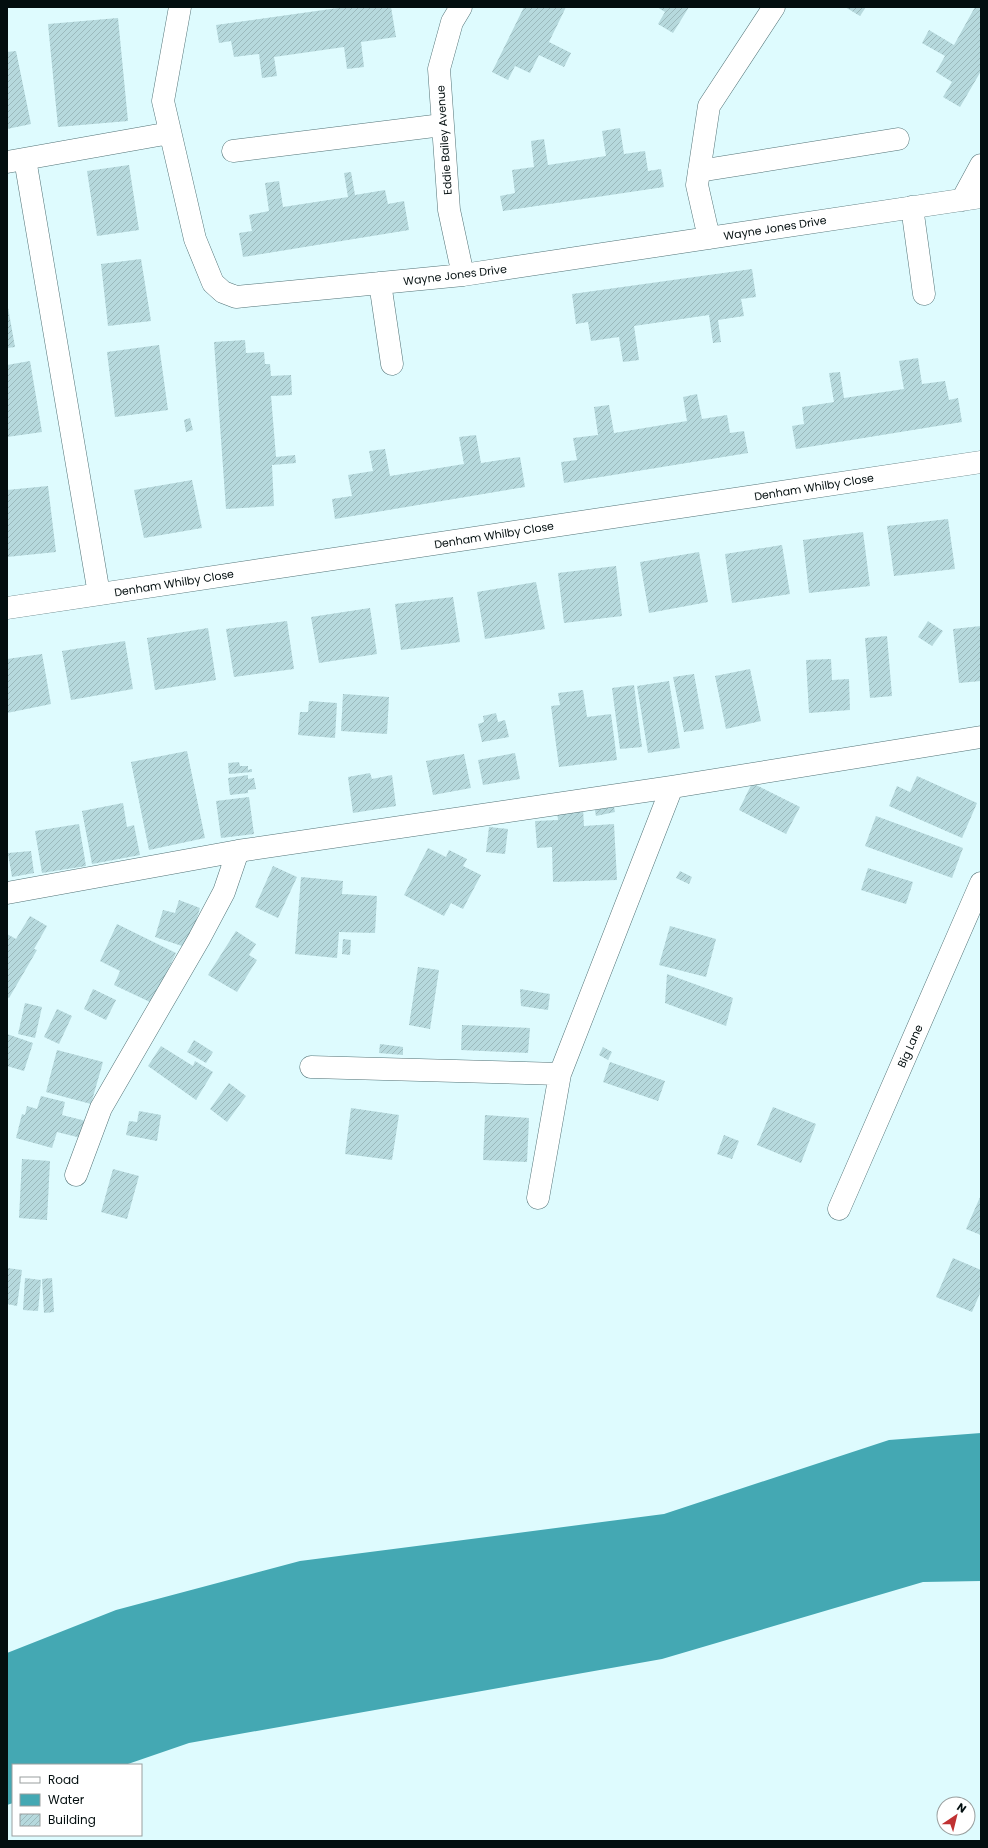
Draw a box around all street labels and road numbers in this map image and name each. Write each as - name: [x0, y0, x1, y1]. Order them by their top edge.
- street label: Eddie Bailey Avenue: [432, 84, 456, 195]
- street label: Wayne Jones Drive: [722, 212, 828, 244]
- street label: Wayne Jones Drive: [402, 261, 508, 289]
- street label: Denham Whilby Close: [753, 470, 875, 504]
- street label: Denham Whilby Close: [433, 518, 555, 552]
- street label: Denham Whilby Close: [113, 566, 235, 600]
- street label: Big Lane: [893, 1022, 927, 1070]

